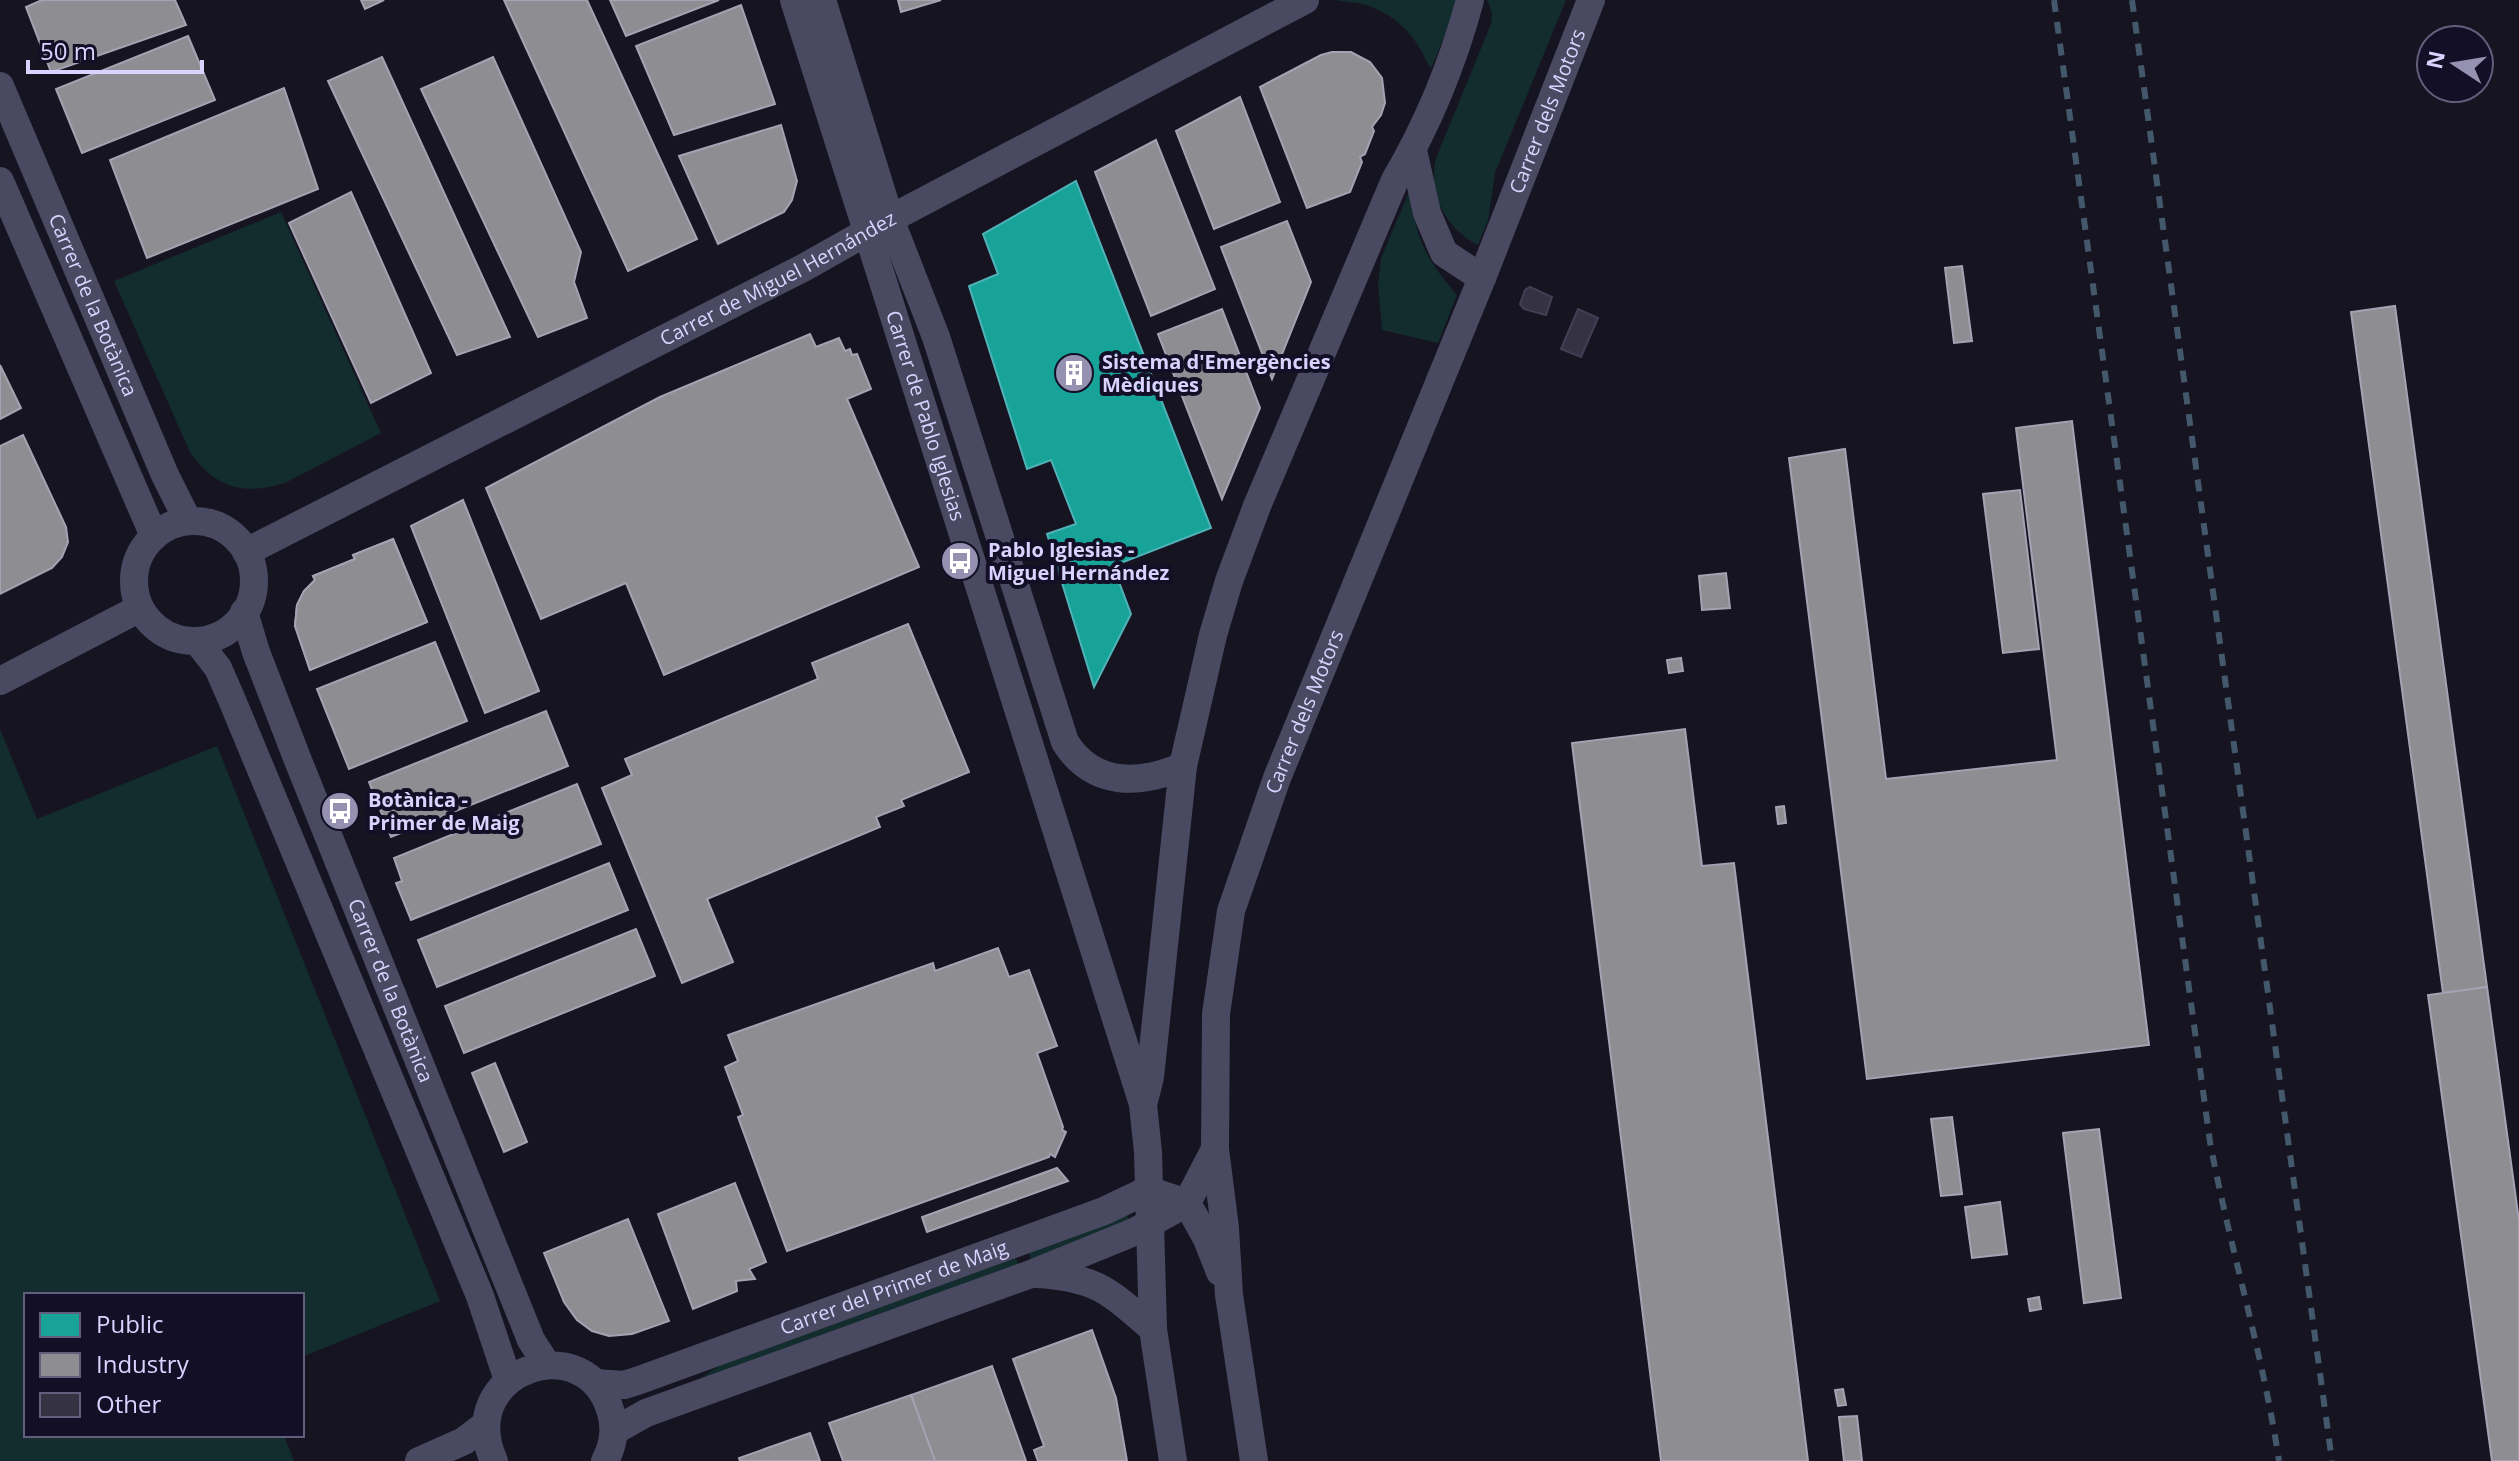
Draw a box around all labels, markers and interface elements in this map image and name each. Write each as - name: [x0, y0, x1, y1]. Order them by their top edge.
- scale bar: [28, 24, 202, 74]
- north arrow: [2415, 24, 2495, 104]
- street label: Carrer dels Motors: [1502, 25, 1591, 197]
- text: 50 m: [40, 34, 96, 67]
- text: N: [2418, 48, 2451, 72]
- street label: Carrer de Miguel Hernández: [655, 204, 900, 352]
- street label: Carrer de la Botànica: [43, 209, 144, 400]
- street label: Carrer de Pablo Iglesias: [880, 307, 972, 524]
- place label: Sistema d'Emergències Mèdiques: [1102, 348, 1331, 398]
- building icon: Sistema d'Emergències Mèdiques: [1053, 352, 1095, 394]
- place label: Pablo Iglesias - Miguel Hernández: [988, 536, 1170, 586]
- bus stop icon: Pablo Iglesias - Miguel Hernández: [939, 540, 981, 582]
- street label: Carrer dels Motors: [1259, 626, 1349, 797]
- place label: Botànica - Primer de Maig: [368, 786, 520, 836]
- bus stop icon: Botànica - Primer de Maig: [319, 790, 361, 832]
- street label: Carrer de la Botànica: [342, 894, 440, 1086]
- street label: Carrer del Primer de Maig: [776, 1233, 1011, 1341]
- legend: [24, 1293, 304, 1437]
- text: Public: [96, 1307, 163, 1340]
- text: Industry: [96, 1347, 190, 1380]
- text: Other: [96, 1387, 161, 1420]

